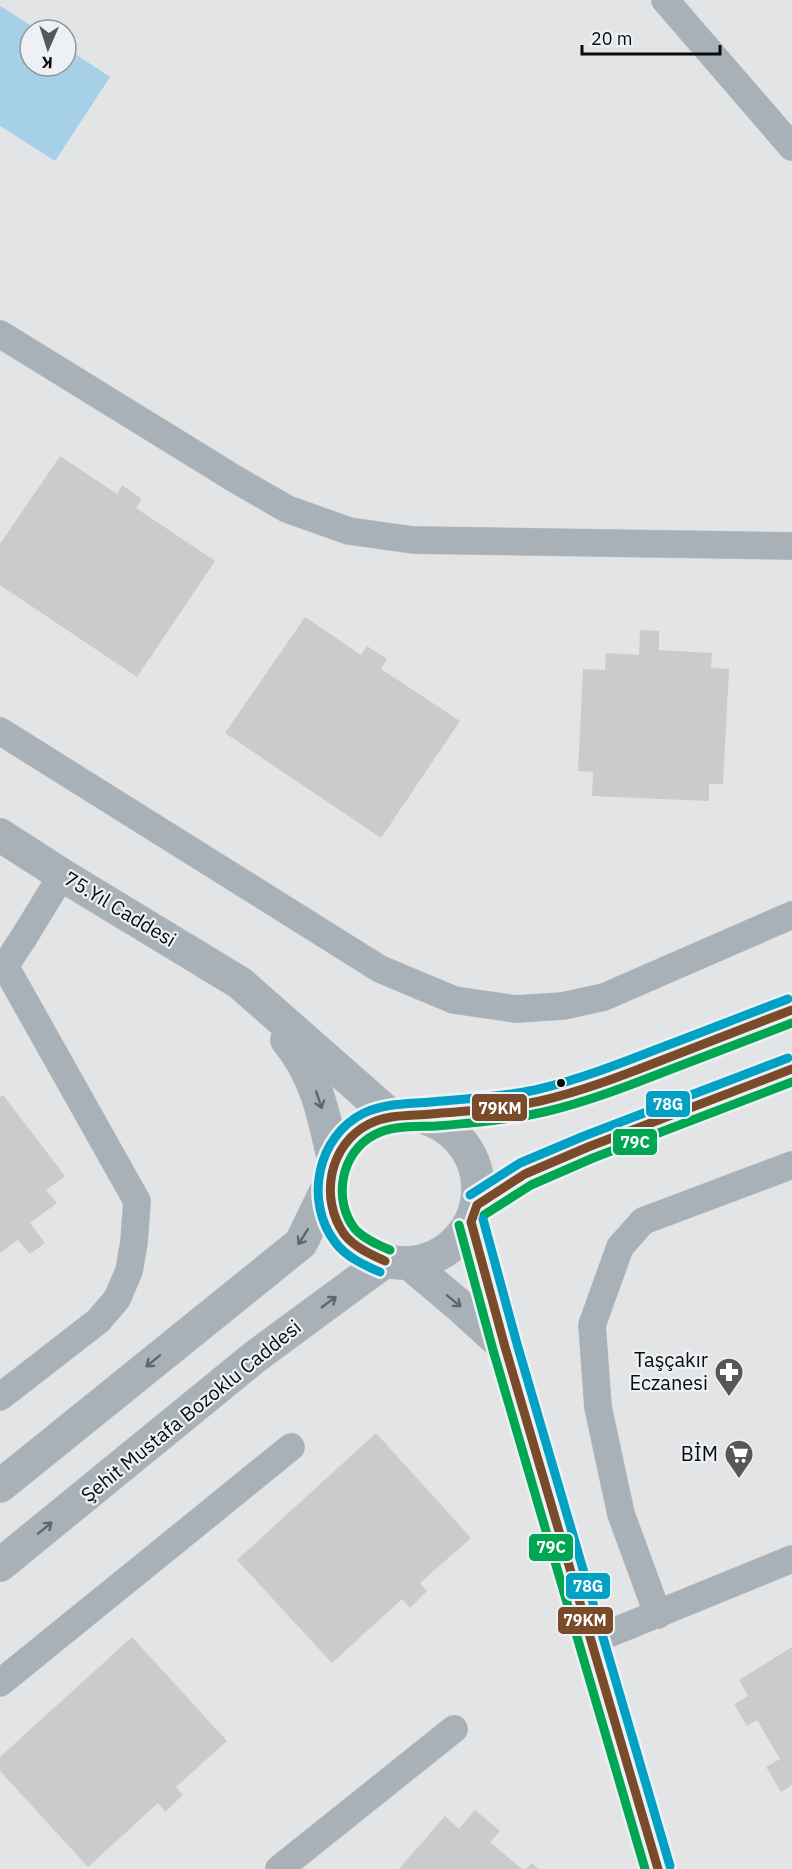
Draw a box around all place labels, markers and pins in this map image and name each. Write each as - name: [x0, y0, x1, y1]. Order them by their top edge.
- unlabelled marker: [555, 1077, 567, 1089]
- place label: Taşçakır Eczanesi: [629, 1346, 708, 1396]
- pharmacy icon: Taşçakır Eczanesi: [713, 1356, 745, 1398]
- supermarket icon: BİM: [723, 1438, 755, 1480]
- place label: BİM: [681, 1440, 718, 1467]

